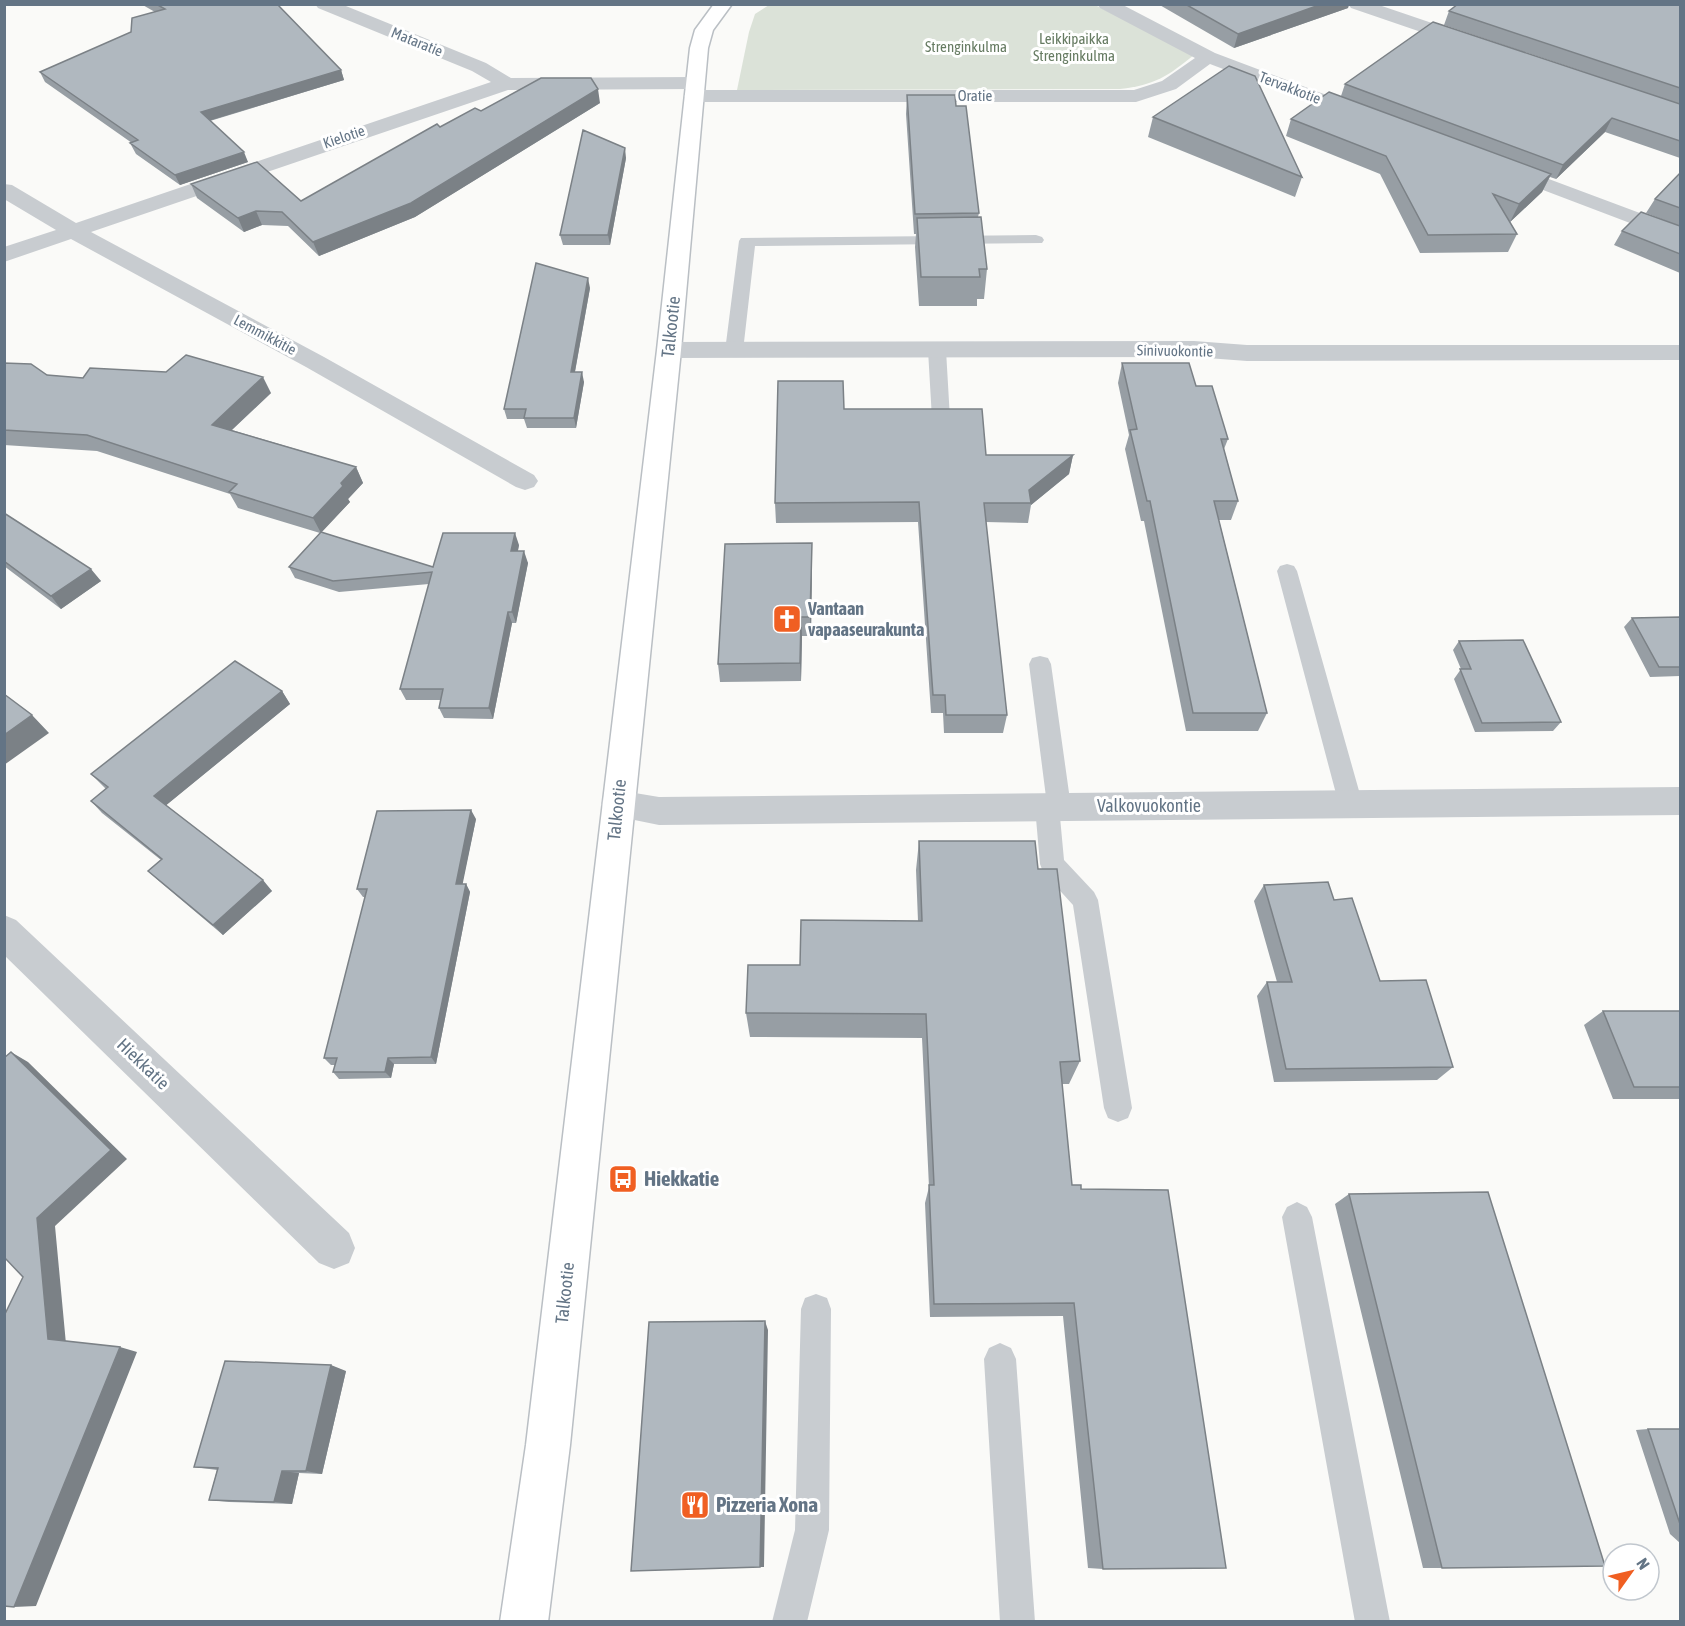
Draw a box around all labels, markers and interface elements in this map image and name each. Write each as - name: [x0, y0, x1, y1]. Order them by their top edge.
- street label: Mataratie: [389, 24, 446, 60]
- park label: Leikkipaikka Strenginkulma: [1033, 30, 1115, 64]
- park label: Strenginkulma: [925, 38, 1007, 55]
- street label: Tervakkotie: [1257, 68, 1323, 107]
- street label: Oratie: [958, 87, 992, 104]
- street label: Kielotie: [321, 121, 367, 152]
- street label: Talkootie: [657, 295, 684, 359]
- street label: Lemmikkitie: [231, 311, 300, 358]
- street label: Sinivuokontie: [1137, 341, 1213, 360]
- place label: Vantaan vapaaseurakunta: [807, 598, 924, 640]
- church icon: Vantaan vapaaseurakunta: [771, 603, 803, 635]
- street label: Talkootie: [603, 778, 630, 842]
- street label: Valkovuokontie: [1097, 795, 1201, 816]
- street label: Hiekkatie: [113, 1034, 174, 1094]
- bus stop icon: Hiekkatie: [607, 1163, 639, 1195]
- place label: Hiekkatie: [644, 1166, 719, 1190]
- street label: Talkootie: [551, 1261, 578, 1325]
- restaurant icon: Pizzeria Xona: [679, 1489, 711, 1521]
- place label: Pizzeria Xona: [716, 1492, 818, 1516]
- north arrow: [1601, 1542, 1661, 1602]
- text: N: [1633, 1555, 1654, 1573]

